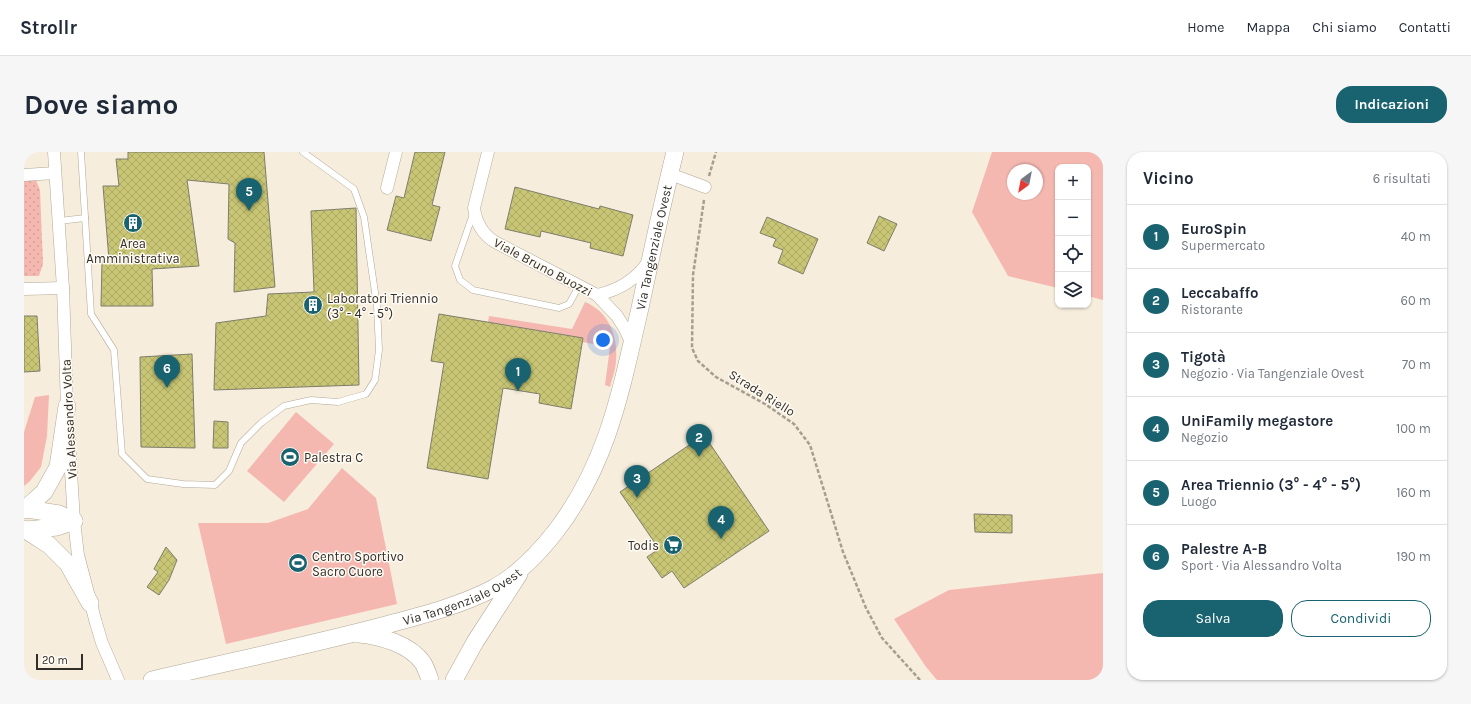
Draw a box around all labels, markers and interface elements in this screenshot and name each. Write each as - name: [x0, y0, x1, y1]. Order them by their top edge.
- text: Strollr: [20, 17, 77, 39]
- text: Home: [1187, 19, 1224, 36]
- text: Mappa: [1246, 19, 1290, 36]
- text: Chi siamo: [1312, 19, 1377, 36]
- text: Contatti: [1399, 19, 1451, 36]
- button: Indicazioni: [1336, 86, 1447, 123]
- text: Dove siamo: [24, 88, 178, 121]
- north arrow: [1007, 164, 1043, 200]
- map controls: [1055, 164, 1091, 308]
- button: +: [1055, 164, 1091, 200]
- text: Vicino: [1143, 168, 1194, 188]
- text: 6 risultati: [1373, 171, 1431, 186]
- pin: 5: [236, 178, 262, 211]
- street label: Via Tangenziale Ovest: [632, 183, 674, 311]
- button: −: [1055, 200, 1091, 236]
- building icon: Area Amministrativa: [122, 212, 144, 234]
- text: EuroSpin: [1181, 220, 1247, 238]
- text: 1: [1154, 229, 1158, 244]
- text: 40 m: [1401, 229, 1431, 244]
- street label: Viale Bruno Buozzi: [491, 235, 595, 299]
- place label: Area Amministrativa: [86, 236, 180, 266]
- button: locate: [1055, 236, 1091, 272]
- text: Supermercato: [1181, 238, 1265, 253]
- button: layers: [1055, 272, 1091, 308]
- text: Leccabaffo: [1181, 284, 1259, 302]
- place label: Laboratori Triennio (3° - 4° - 5°): [327, 291, 438, 321]
- text: 2: [1152, 293, 1160, 308]
- text: 60 m: [1401, 293, 1431, 308]
- building icon: Laboratori Triennio (3° - 4° - 5°): [302, 294, 324, 316]
- text: Ristorante: [1181, 302, 1243, 317]
- your location: [593, 330, 613, 350]
- text: Tigotà: [1181, 348, 1226, 366]
- pin: 6: [154, 355, 180, 388]
- text: 3: [1152, 357, 1160, 372]
- text: 70 m: [1402, 357, 1431, 372]
- pin: 1: [505, 358, 531, 391]
- street label: Via Alessandro Volta: [58, 359, 80, 479]
- text: Negozio · Via Tangenziale Ovest: [1181, 366, 1364, 381]
- street label: Strada Riello: [726, 367, 798, 419]
- text: UniFamily megastore: [1181, 412, 1333, 430]
- text: 4: [1152, 421, 1160, 436]
- text: 100 m: [1396, 421, 1431, 436]
- pin: 2: [686, 424, 712, 457]
- text: Negozio: [1181, 430, 1228, 445]
- sports icon: Palestra C: [279, 446, 301, 468]
- place label: Palestra C: [304, 450, 363, 465]
- pin: 3: [624, 465, 650, 498]
- text: Area Triennio (3° - 4° - 5°): [1181, 476, 1361, 494]
- text: 5: [1152, 485, 1160, 500]
- text: 160 m: [1396, 485, 1431, 500]
- text: Luogo: [1181, 494, 1217, 509]
- pin: 4: [708, 506, 734, 539]
- supermarket icon: Todis: [662, 534, 684, 556]
- place label: Todis: [628, 538, 659, 553]
- text: Palestre A-B: [1181, 540, 1267, 558]
- place label: Centro Sportivo Sacro Cuore: [312, 549, 404, 579]
- text: 6: [1152, 549, 1160, 564]
- text: 190 m: [1396, 549, 1431, 564]
- sports icon: Centro Sportivo Sacro Cuore: [287, 552, 309, 574]
- text: Sport · Via Alessandro Volta: [1181, 558, 1342, 573]
- street label: Via Tangenziale Ovest: [401, 564, 524, 628]
- button: Salva: [1143, 600, 1283, 637]
- button: Condividi: [1291, 600, 1431, 637]
- scale bar: [36, 652, 83, 671]
- text: 20 m: [42, 654, 68, 667]

